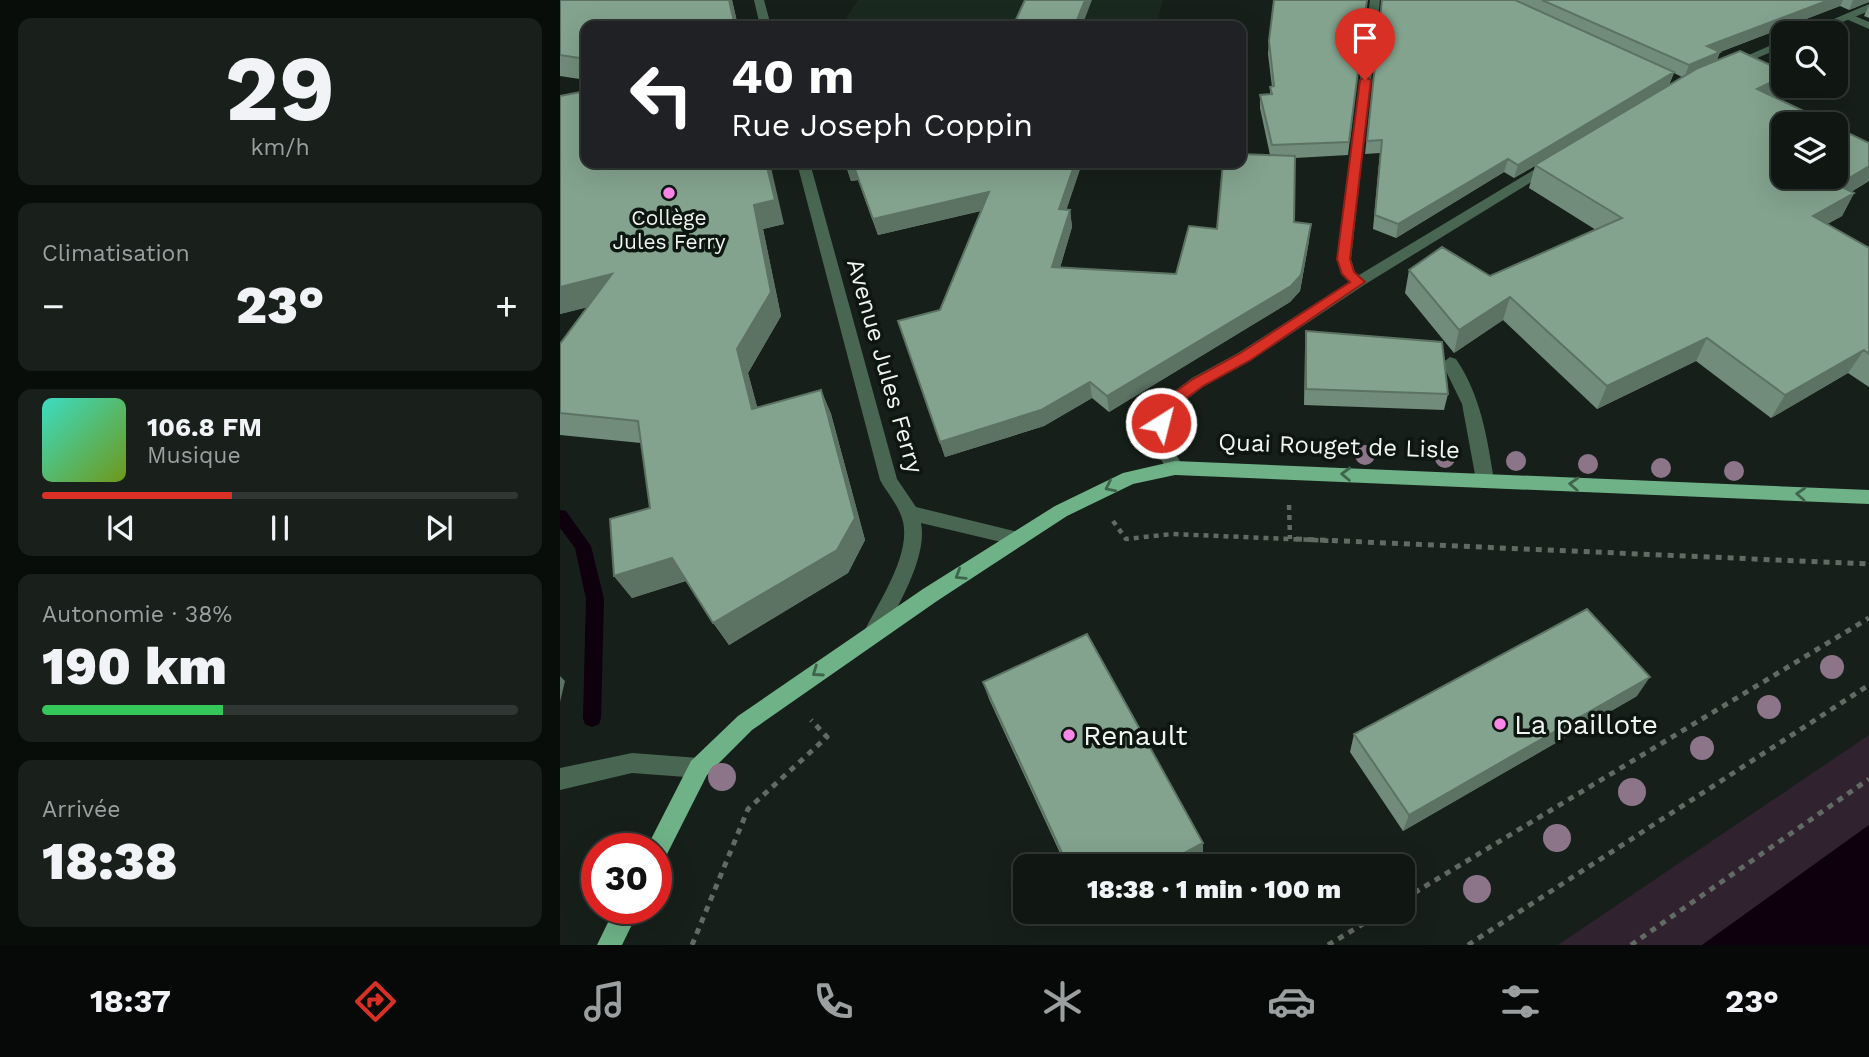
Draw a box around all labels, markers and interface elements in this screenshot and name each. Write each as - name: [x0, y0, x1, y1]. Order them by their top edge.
- pin: [1335, 8, 1395, 80]
- icon: arrive: [1346, 19, 1384, 57]
- map controls: [1771, 21, 1848, 189]
- button: search: [1771, 21, 1848, 98]
- text: 29: [225, 35, 335, 142]
- text: 40 m: [731, 47, 854, 105]
- icon: left: [616, 49, 707, 140]
- text: Rue Joseph Coppin: [731, 106, 1033, 144]
- button: layers: [1771, 112, 1848, 189]
- text: km/h: [250, 134, 310, 161]
- marker: Collège Jules Ferry: [661, 185, 677, 201]
- place label: Collège Jules Ferry: [612, 205, 726, 254]
- text: Climatisation: [42, 240, 190, 267]
- street label: Avenue Jules Ferry: [841, 256, 929, 477]
- text: 23°: [236, 275, 324, 336]
- text: −: [42, 284, 65, 328]
- text: +: [495, 284, 518, 328]
- position arrow: [1124, 386, 1198, 460]
- text: 106.8 FM: [147, 412, 262, 442]
- street label: Quai Rouget de Lisle: [1218, 428, 1460, 464]
- text: Musique: [147, 442, 241, 469]
- one-way arrow: [1341, 467, 1352, 482]
- one-way arrow: [1568, 476, 1579, 491]
- one-way arrow: [1105, 479, 1117, 493]
- one-way arrow: [1795, 487, 1806, 502]
- icon: previous: [102, 509, 140, 547]
- icon: pause: [261, 509, 299, 547]
- icon: next: [420, 509, 458, 547]
- one-way arrow: [954, 567, 967, 580]
- text: Autonomie · 38%: [42, 601, 232, 628]
- text: 190 km: [42, 636, 227, 697]
- one-way arrow: [812, 664, 825, 676]
- place label: La paillote: [1514, 708, 1658, 741]
- marker: La paillote: [1492, 716, 1508, 732]
- place label: Renault: [1083, 719, 1188, 752]
- marker: Renault: [1061, 727, 1077, 743]
- text: Arrivée: [42, 796, 121, 823]
- text: 18:38: [42, 831, 178, 892]
- speed limit sign: 30: [581, 833, 672, 924]
- text: 18:38 · 1 min · 100 m: [1087, 874, 1341, 904]
- icon: directions: [351, 977, 400, 1026]
- icon: music: [580, 977, 629, 1026]
- icon: phone: [809, 977, 858, 1026]
- icon: climate: [1038, 977, 1087, 1026]
- icon: car: [1267, 977, 1316, 1026]
- icon: filters: [1496, 977, 1545, 1026]
- text: 18:37: [90, 982, 171, 1020]
- text: 23°: [1725, 982, 1779, 1020]

